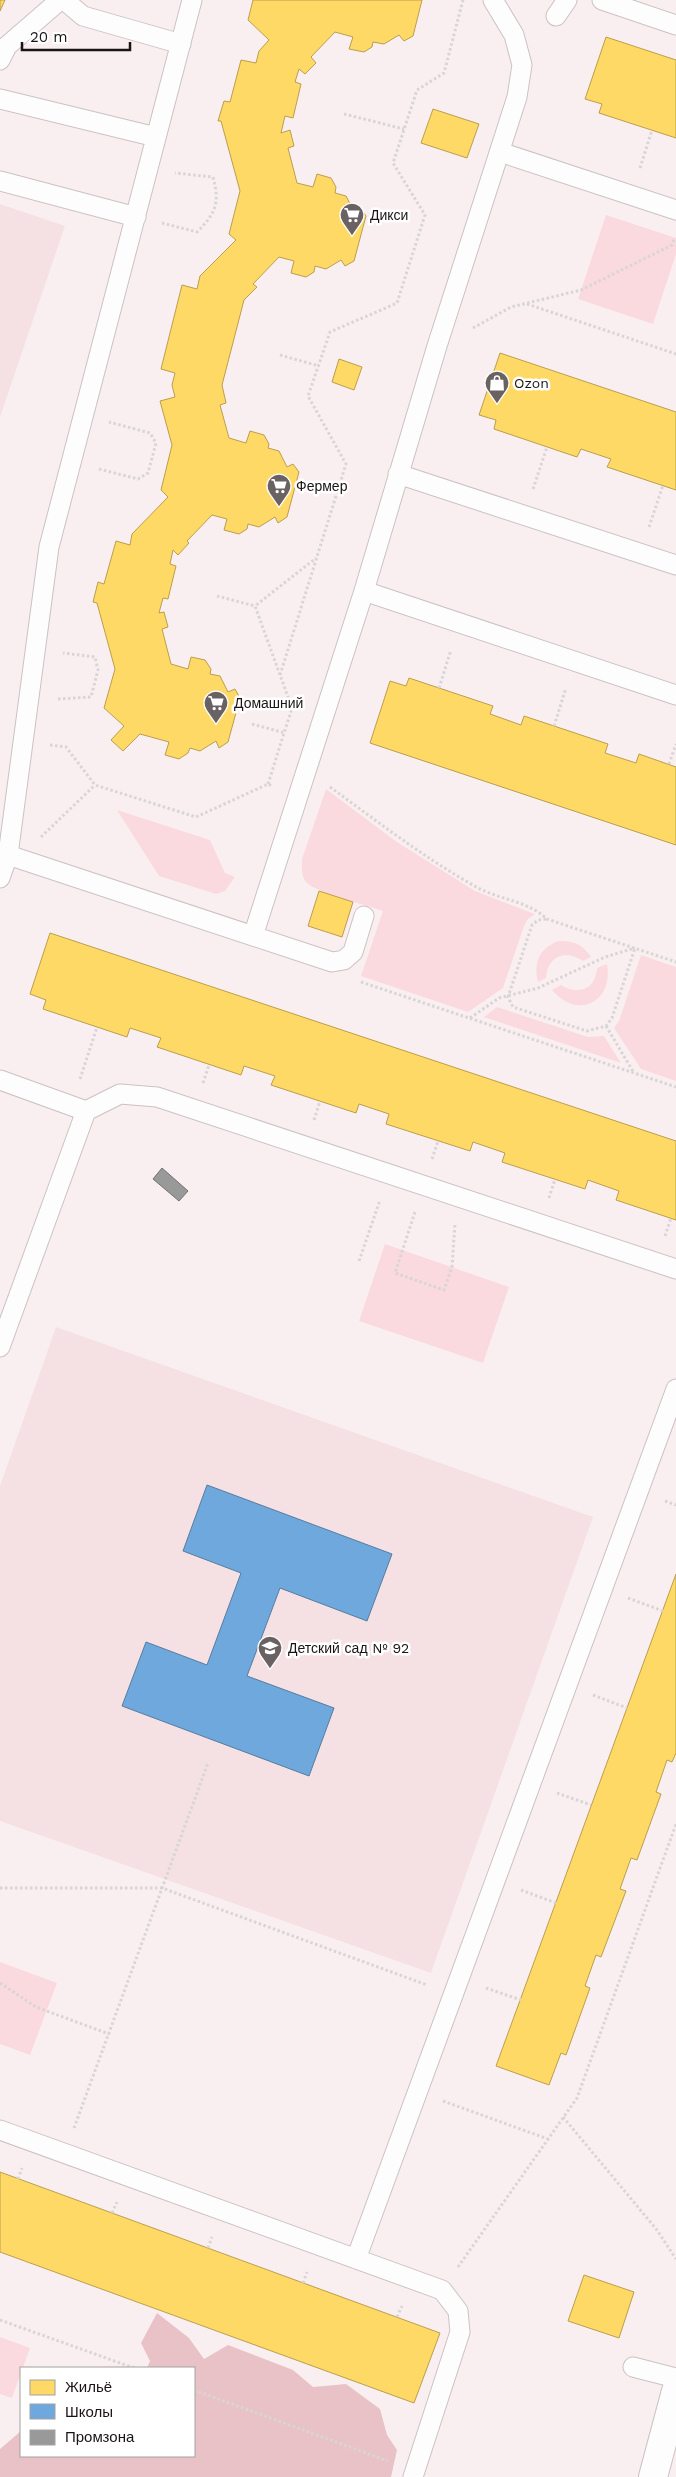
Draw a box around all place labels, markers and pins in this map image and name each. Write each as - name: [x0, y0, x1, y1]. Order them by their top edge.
- supermarket icon: Дикси: [339, 202, 365, 236]
- place label: Дикси: [370, 207, 408, 223]
- shop icon: Ozon: [484, 370, 510, 404]
- place label: Ozon: [514, 375, 549, 391]
- supermarket icon: Фермер: [266, 473, 292, 507]
- place label: Фермер: [296, 478, 348, 494]
- supermarket icon: Домашний: [203, 690, 229, 724]
- place label: Домашний: [234, 695, 303, 711]
- school or university icon: Детский сад № 92: [257, 1635, 283, 1669]
- place label: Детский сад № 92: [288, 1640, 409, 1656]

